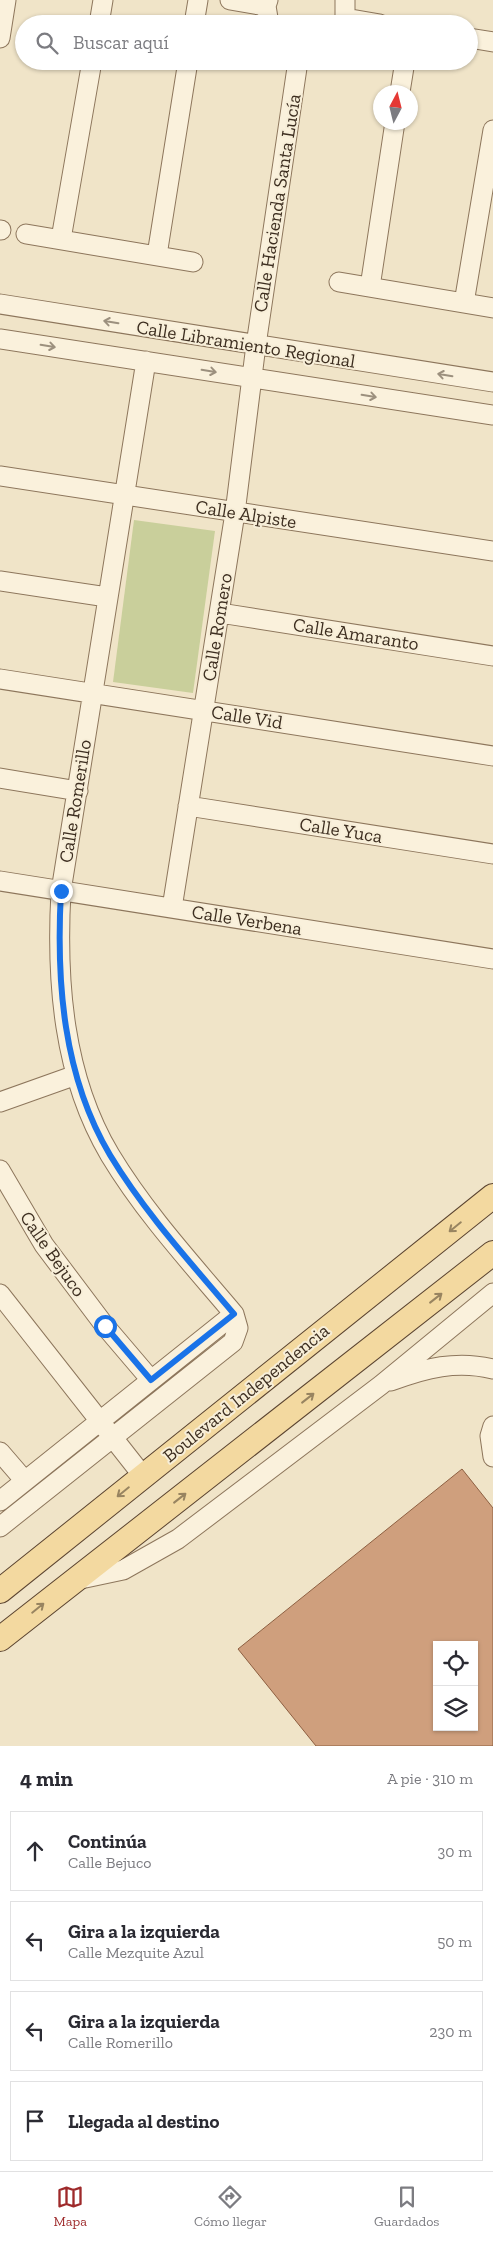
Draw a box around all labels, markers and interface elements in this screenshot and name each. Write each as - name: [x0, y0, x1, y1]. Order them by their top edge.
- search box: [15, 15, 478, 70]
- icon: search: [33, 29, 61, 57]
- text: Buscar aquí: [73, 31, 169, 54]
- north arrow: [373, 85, 418, 130]
- street label: Calle Hacienda Santa Lucía: [248, 92, 306, 314]
- street label: Calle Libramiento Regional: [135, 315, 357, 373]
- one-way arrow: [104, 317, 120, 327]
- one-way arrow: [40, 342, 56, 352]
- one-way arrow: [200, 366, 216, 376]
- one-way arrow: [437, 369, 453, 379]
- one-way arrow: [361, 391, 377, 401]
- street label: Calle Alpiste: [194, 495, 298, 533]
- street label: Calle Romero: [197, 571, 237, 683]
- street label: Calle Amaranto: [291, 613, 421, 655]
- street label: Calle Vid: [210, 700, 285, 734]
- street label: Calle Romerillo: [54, 737, 96, 864]
- street label: Calle Yuca: [298, 812, 384, 848]
- route end: [50, 880, 73, 903]
- street label: Calle Verbena: [190, 900, 304, 940]
- street label: Calle Bejuco: [15, 1207, 91, 1301]
- one-way arrow: [449, 1221, 462, 1232]
- one-way arrow: [429, 1292, 442, 1303]
- route start: [94, 1315, 117, 1338]
- street label: Boulevard Independencia: [158, 1319, 334, 1467]
- one-way arrow: [301, 1392, 314, 1403]
- one-way arrow: [117, 1487, 130, 1498]
- one-way arrow: [173, 1492, 186, 1503]
- one-way arrow: [31, 1603, 44, 1614]
- map controls: [433, 1641, 478, 1731]
- button: locate: [433, 1641, 478, 1686]
- button: layers: [433, 1686, 478, 1731]
- text: 4 min: [20, 1766, 73, 1791]
- text: A pie · 310 m: [387, 1769, 473, 1788]
- text: Continúa: [68, 1830, 147, 1853]
- icon: ahead: [21, 1837, 49, 1865]
- text: 30 m: [438, 1842, 472, 1861]
- text: Calle Bejuco: [68, 1853, 152, 1872]
- text: Gira a la izquierda: [68, 1920, 220, 1943]
- icon: left: [21, 1927, 49, 1955]
- text: 50 m: [437, 1932, 472, 1951]
- text: Calle Mezquite Azul: [68, 1943, 204, 1962]
- text: Gira a la izquierda: [68, 2010, 220, 2033]
- icon: left: [21, 2017, 49, 2045]
- text: 230 m: [429, 2022, 472, 2041]
- text: Calle Romerillo: [68, 2033, 173, 2052]
- icon: arrive: [21, 2107, 49, 2135]
- text: Llegada al destino: [68, 2110, 219, 2133]
- tab: Mapa: [53, 2183, 87, 2230]
- tab: Cómo llegar: [194, 2183, 267, 2230]
- tab: Guardados: [374, 2183, 440, 2230]

